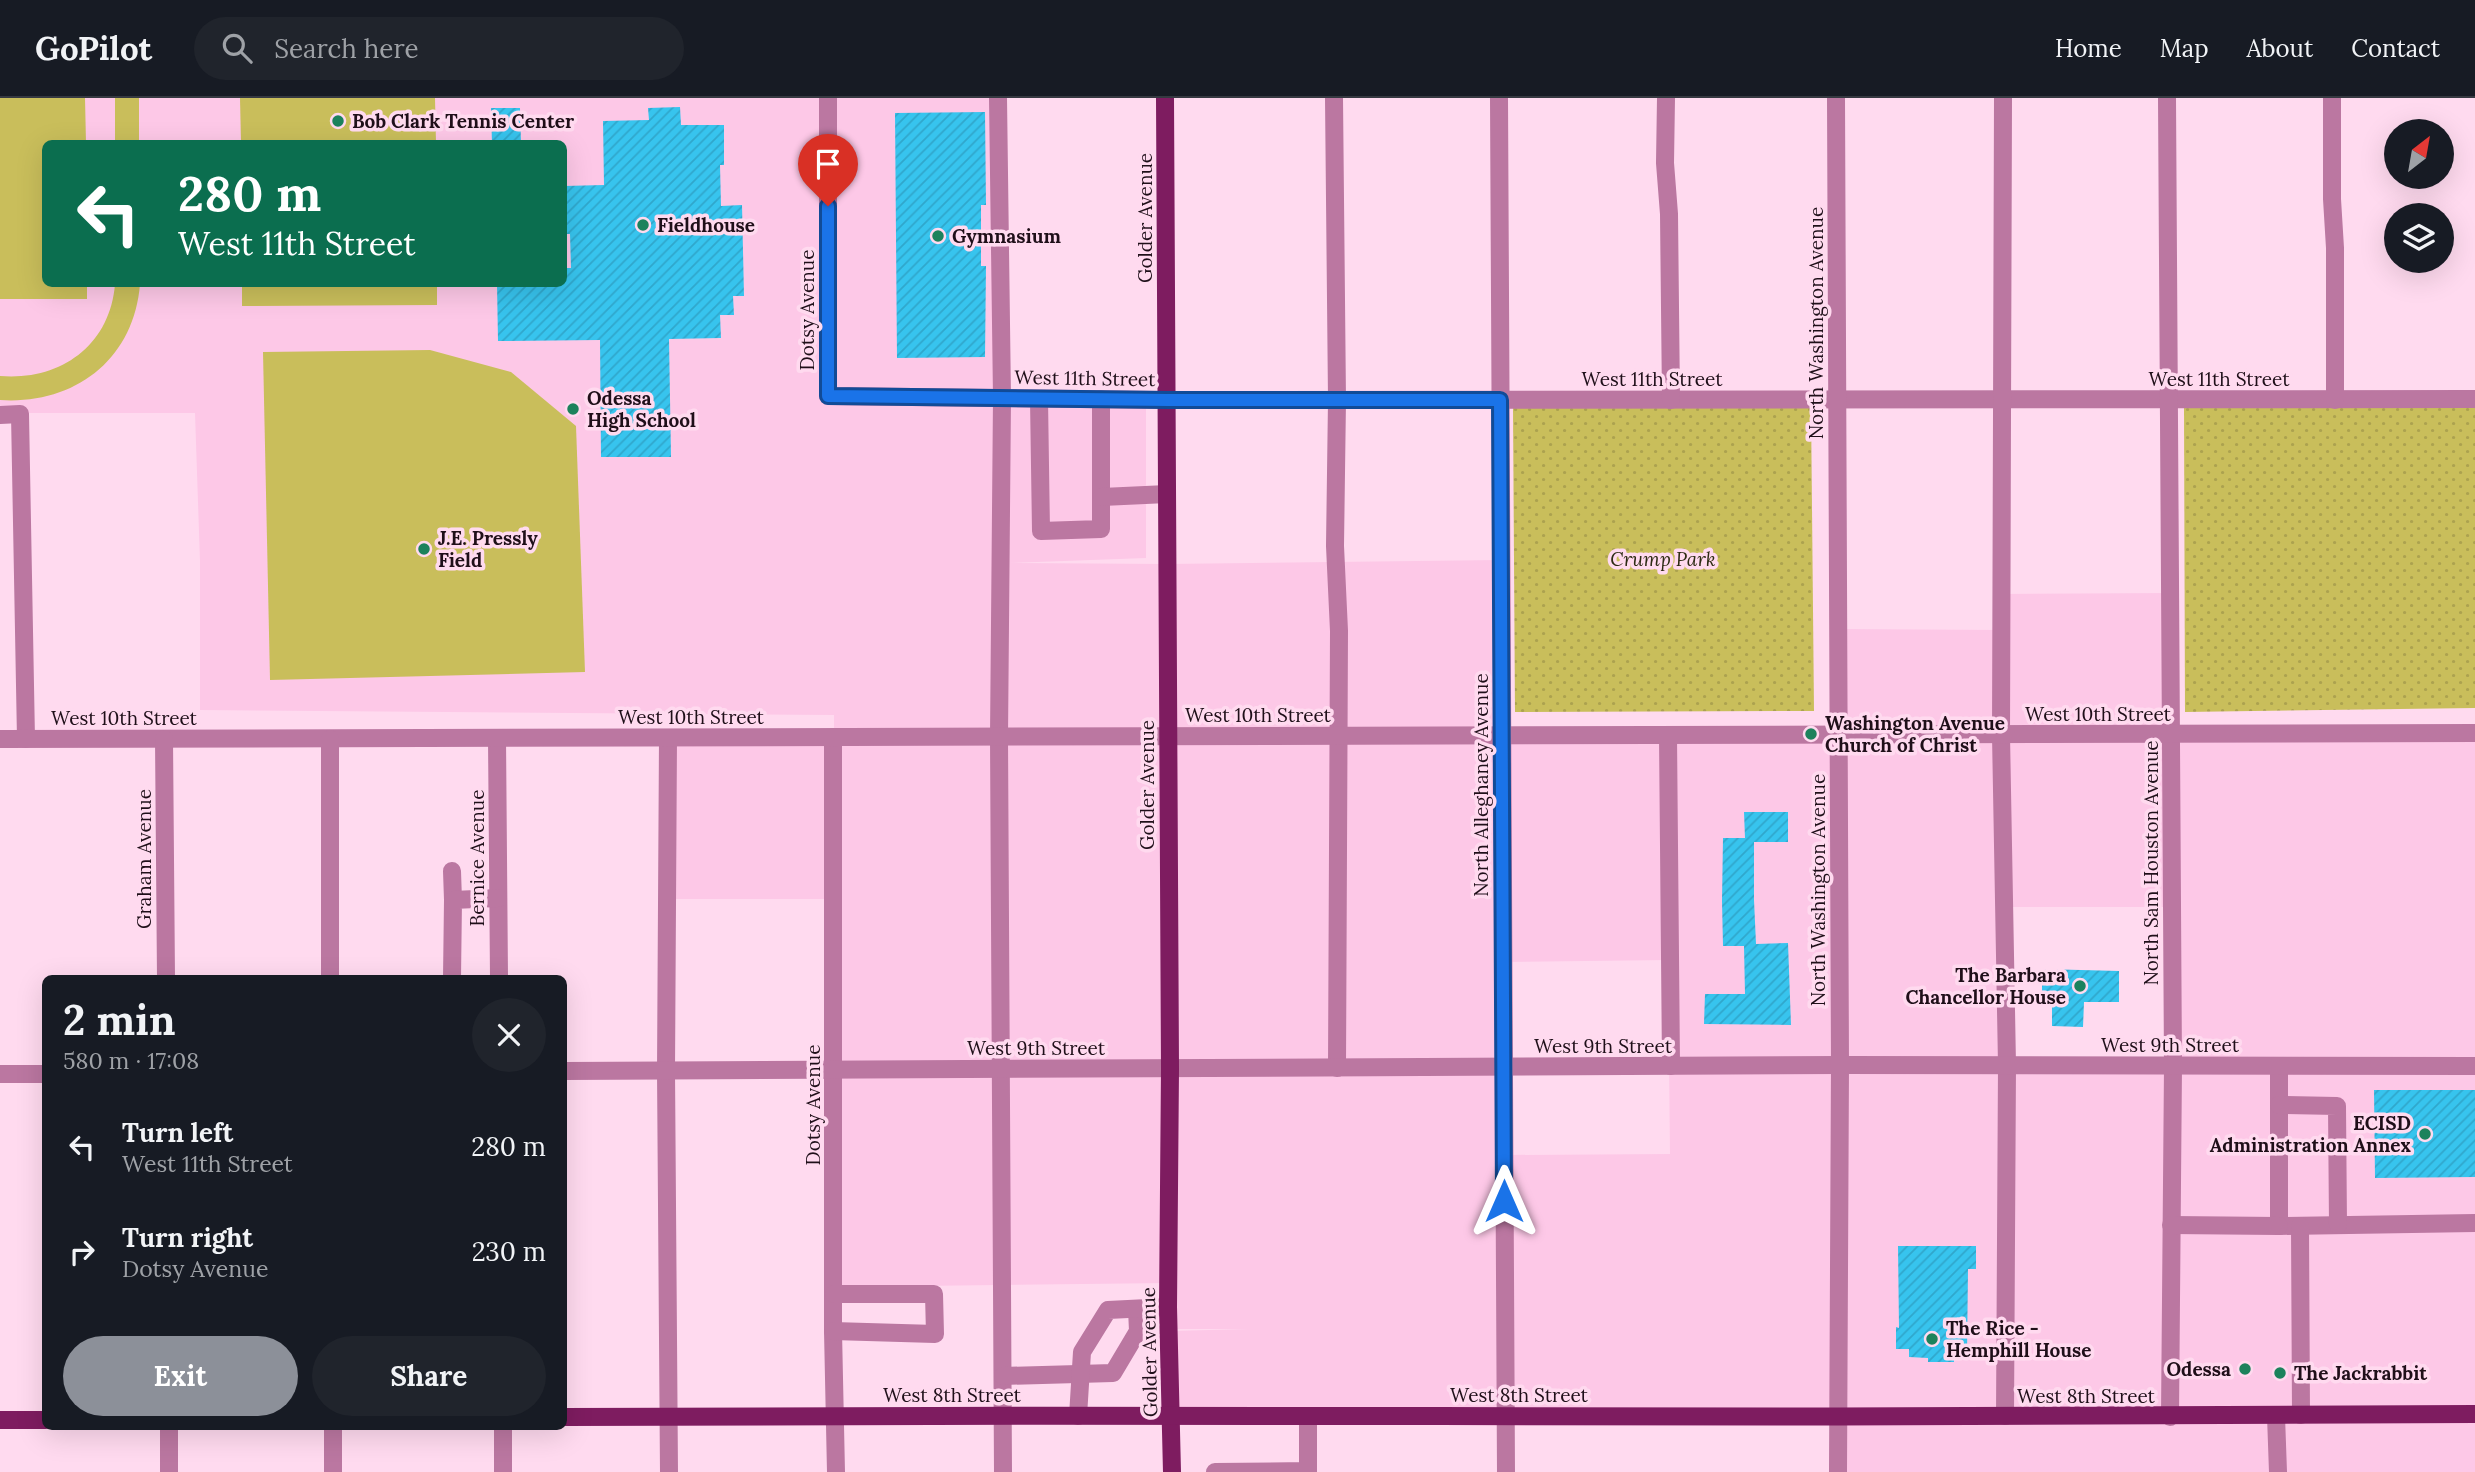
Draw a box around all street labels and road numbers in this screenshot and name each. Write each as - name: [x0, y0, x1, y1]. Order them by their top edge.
- street label: Golder Avenue: [1133, 153, 1157, 283]
- street label: North Washington Avenue: [1804, 207, 1828, 439]
- street label: Dotsy Avenue: [795, 250, 819, 370]
- street label: West 11th Street: [1014, 365, 1156, 391]
- street label: West 11th Street: [1581, 367, 1723, 391]
- street label: West 11th Street: [2148, 367, 2290, 391]
- street label: North Alleghaney Avenue: [1469, 673, 1493, 897]
- street label: West 10th Street: [2025, 702, 2172, 726]
- street label: West 10th Street: [1185, 703, 1332, 727]
- street label: West 10th Street: [618, 705, 765, 729]
- street label: West 10th Street: [51, 706, 198, 730]
- street label: Golder Avenue: [1135, 720, 1159, 850]
- street label: North Sam Houston Avenue: [2139, 740, 2163, 986]
- street label: North Washington Avenue: [1806, 774, 1830, 1006]
- street label: Graham Avenue: [132, 789, 156, 929]
- street label: Bernice Avenue: [465, 789, 489, 927]
- street label: West 9th Street: [2101, 1033, 2240, 1057]
- street label: West 9th Street: [1534, 1034, 1673, 1058]
- street label: West 9th Street: [967, 1036, 1106, 1060]
- street label: Dotsy Avenue: [801, 1045, 825, 1165]
- street label: Golder Avenue: [1136, 1287, 1162, 1417]
- street label: West 8th Street: [883, 1383, 1022, 1407]
- street label: West 8th Street: [1450, 1383, 1589, 1407]
- street label: West 8th Street: [2017, 1384, 2156, 1408]

